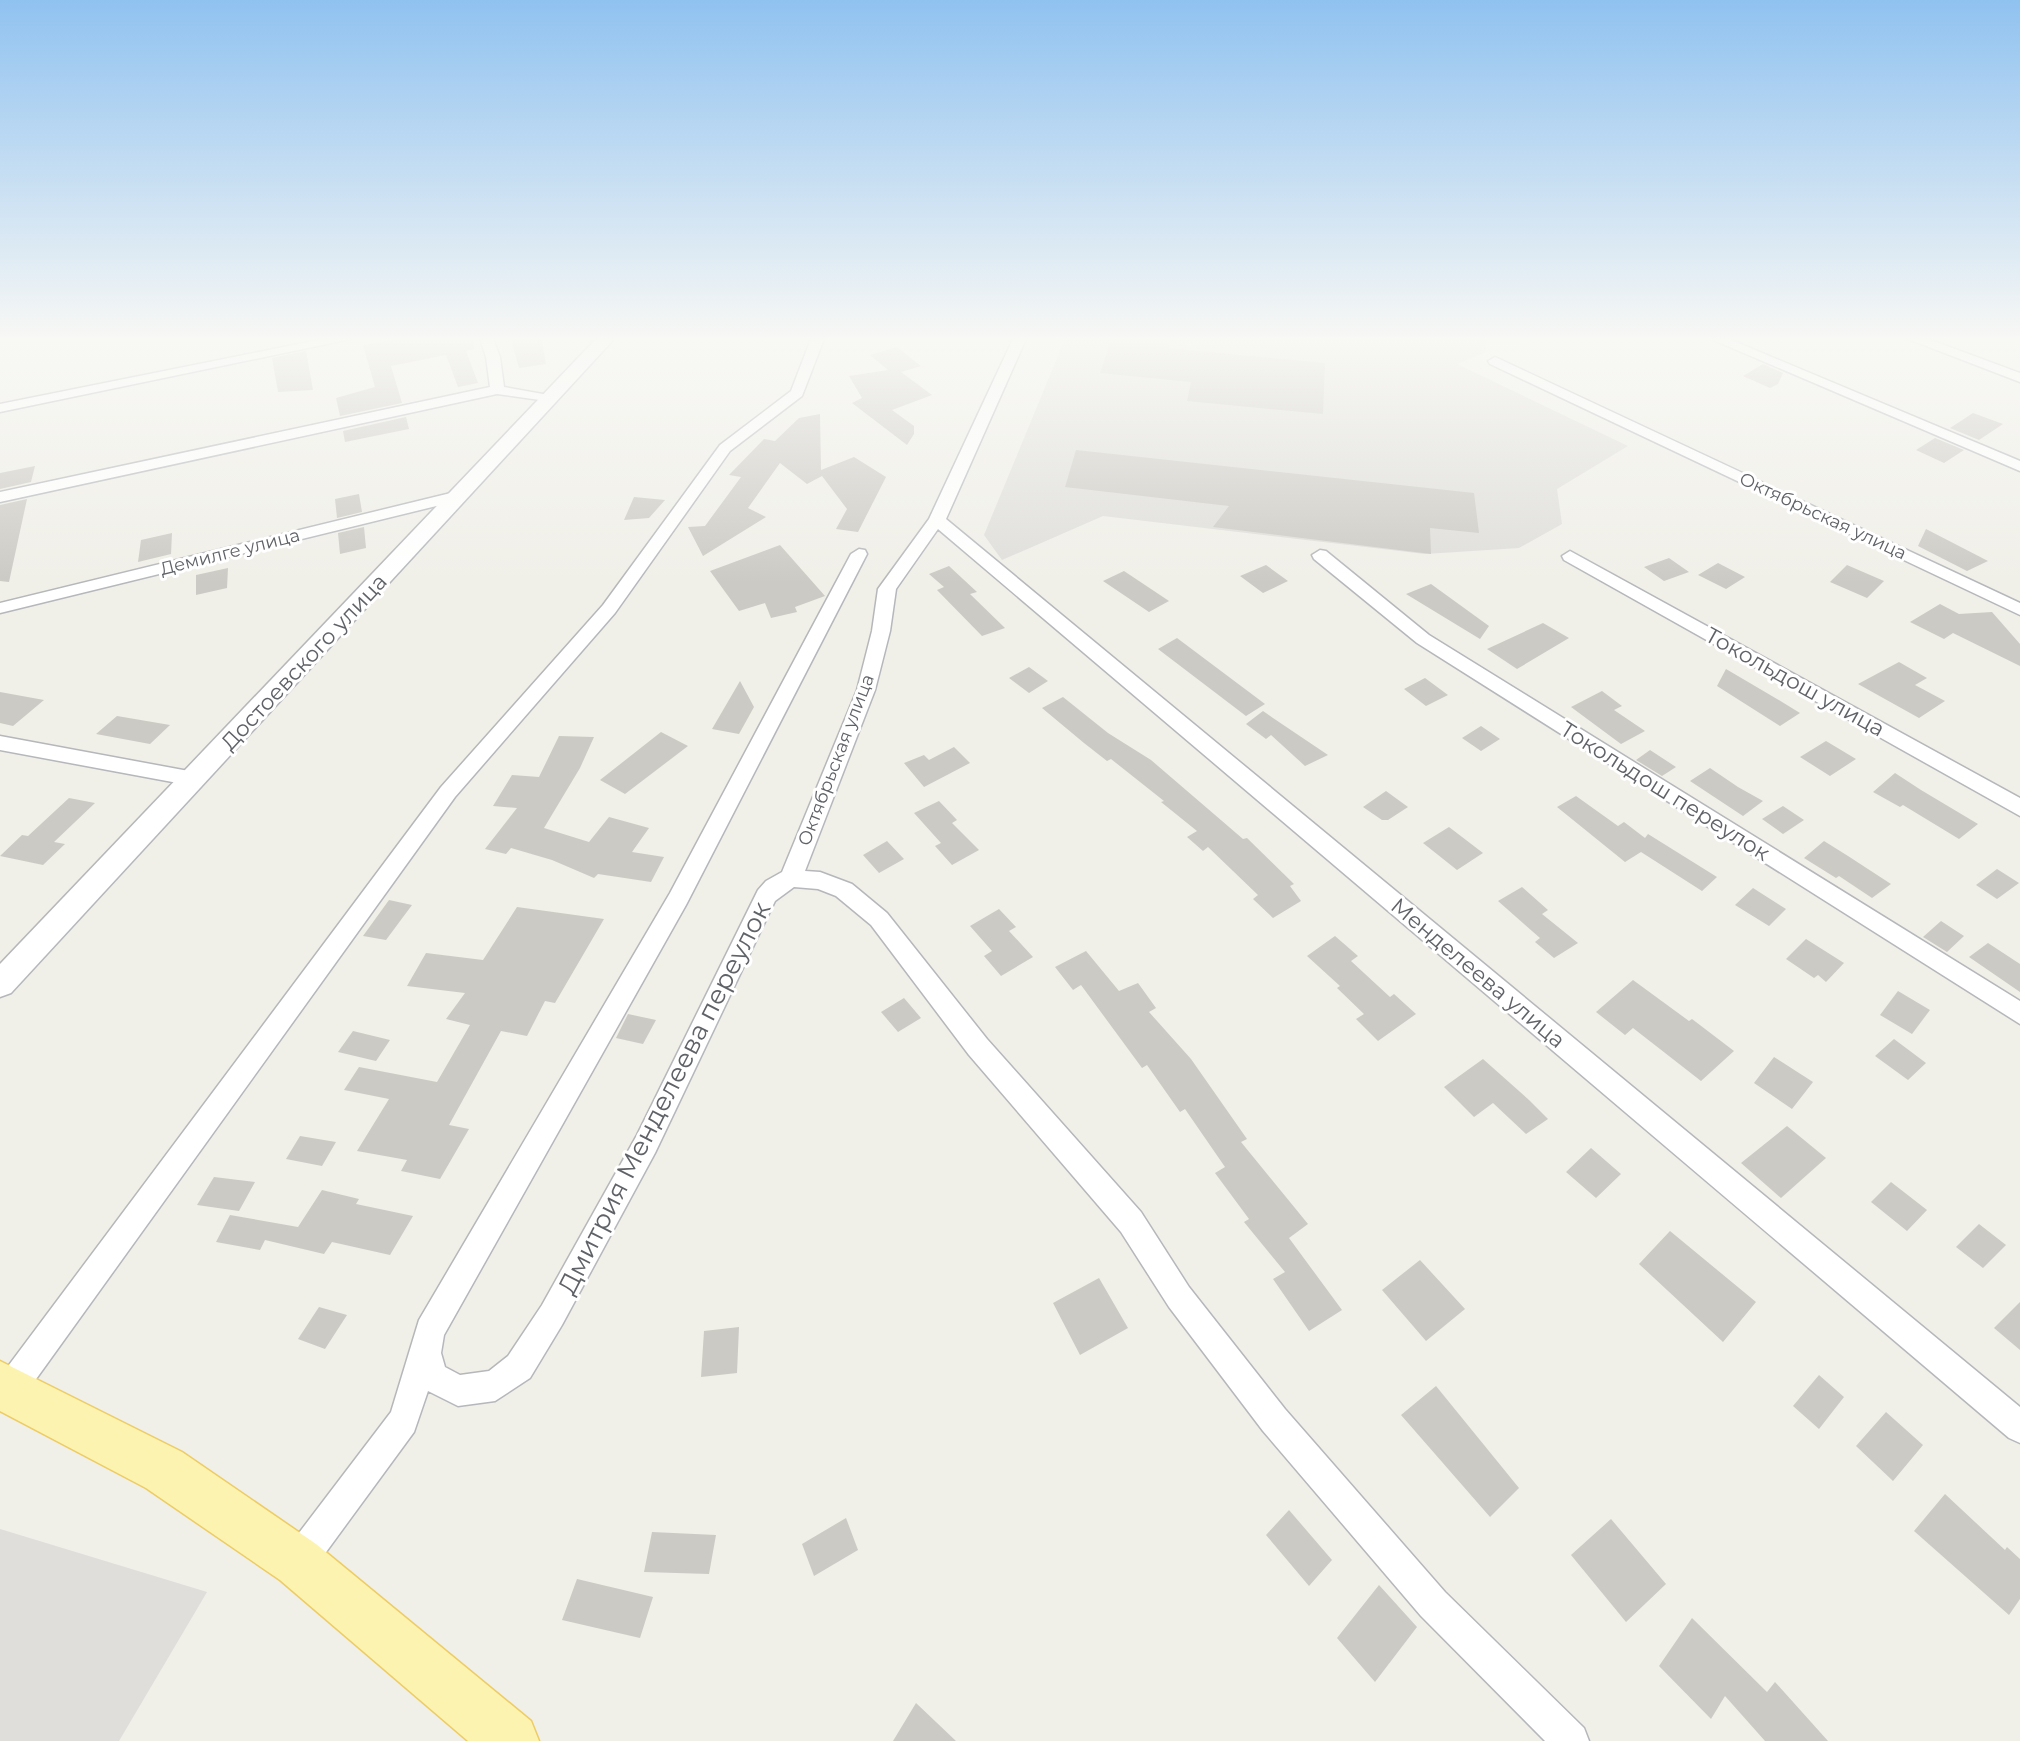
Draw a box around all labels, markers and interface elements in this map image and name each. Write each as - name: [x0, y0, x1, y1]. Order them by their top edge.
- street label: Октябрьская улица: [1736, 468, 1910, 564]
- street label: Демилге улица: [158, 524, 302, 580]
- street label: Достоевского улица: [215, 568, 393, 756]
- street label: Токольдош улица: [1701, 621, 1889, 743]
- street label: Октябрьская улица: [793, 671, 879, 849]
- street label: Токольдош переулок: [1555, 715, 1775, 867]
- street label: Менделеева улица: [1385, 892, 1571, 1054]
- street label: Дмитрия Менделеева переулок: [551, 896, 777, 1300]

